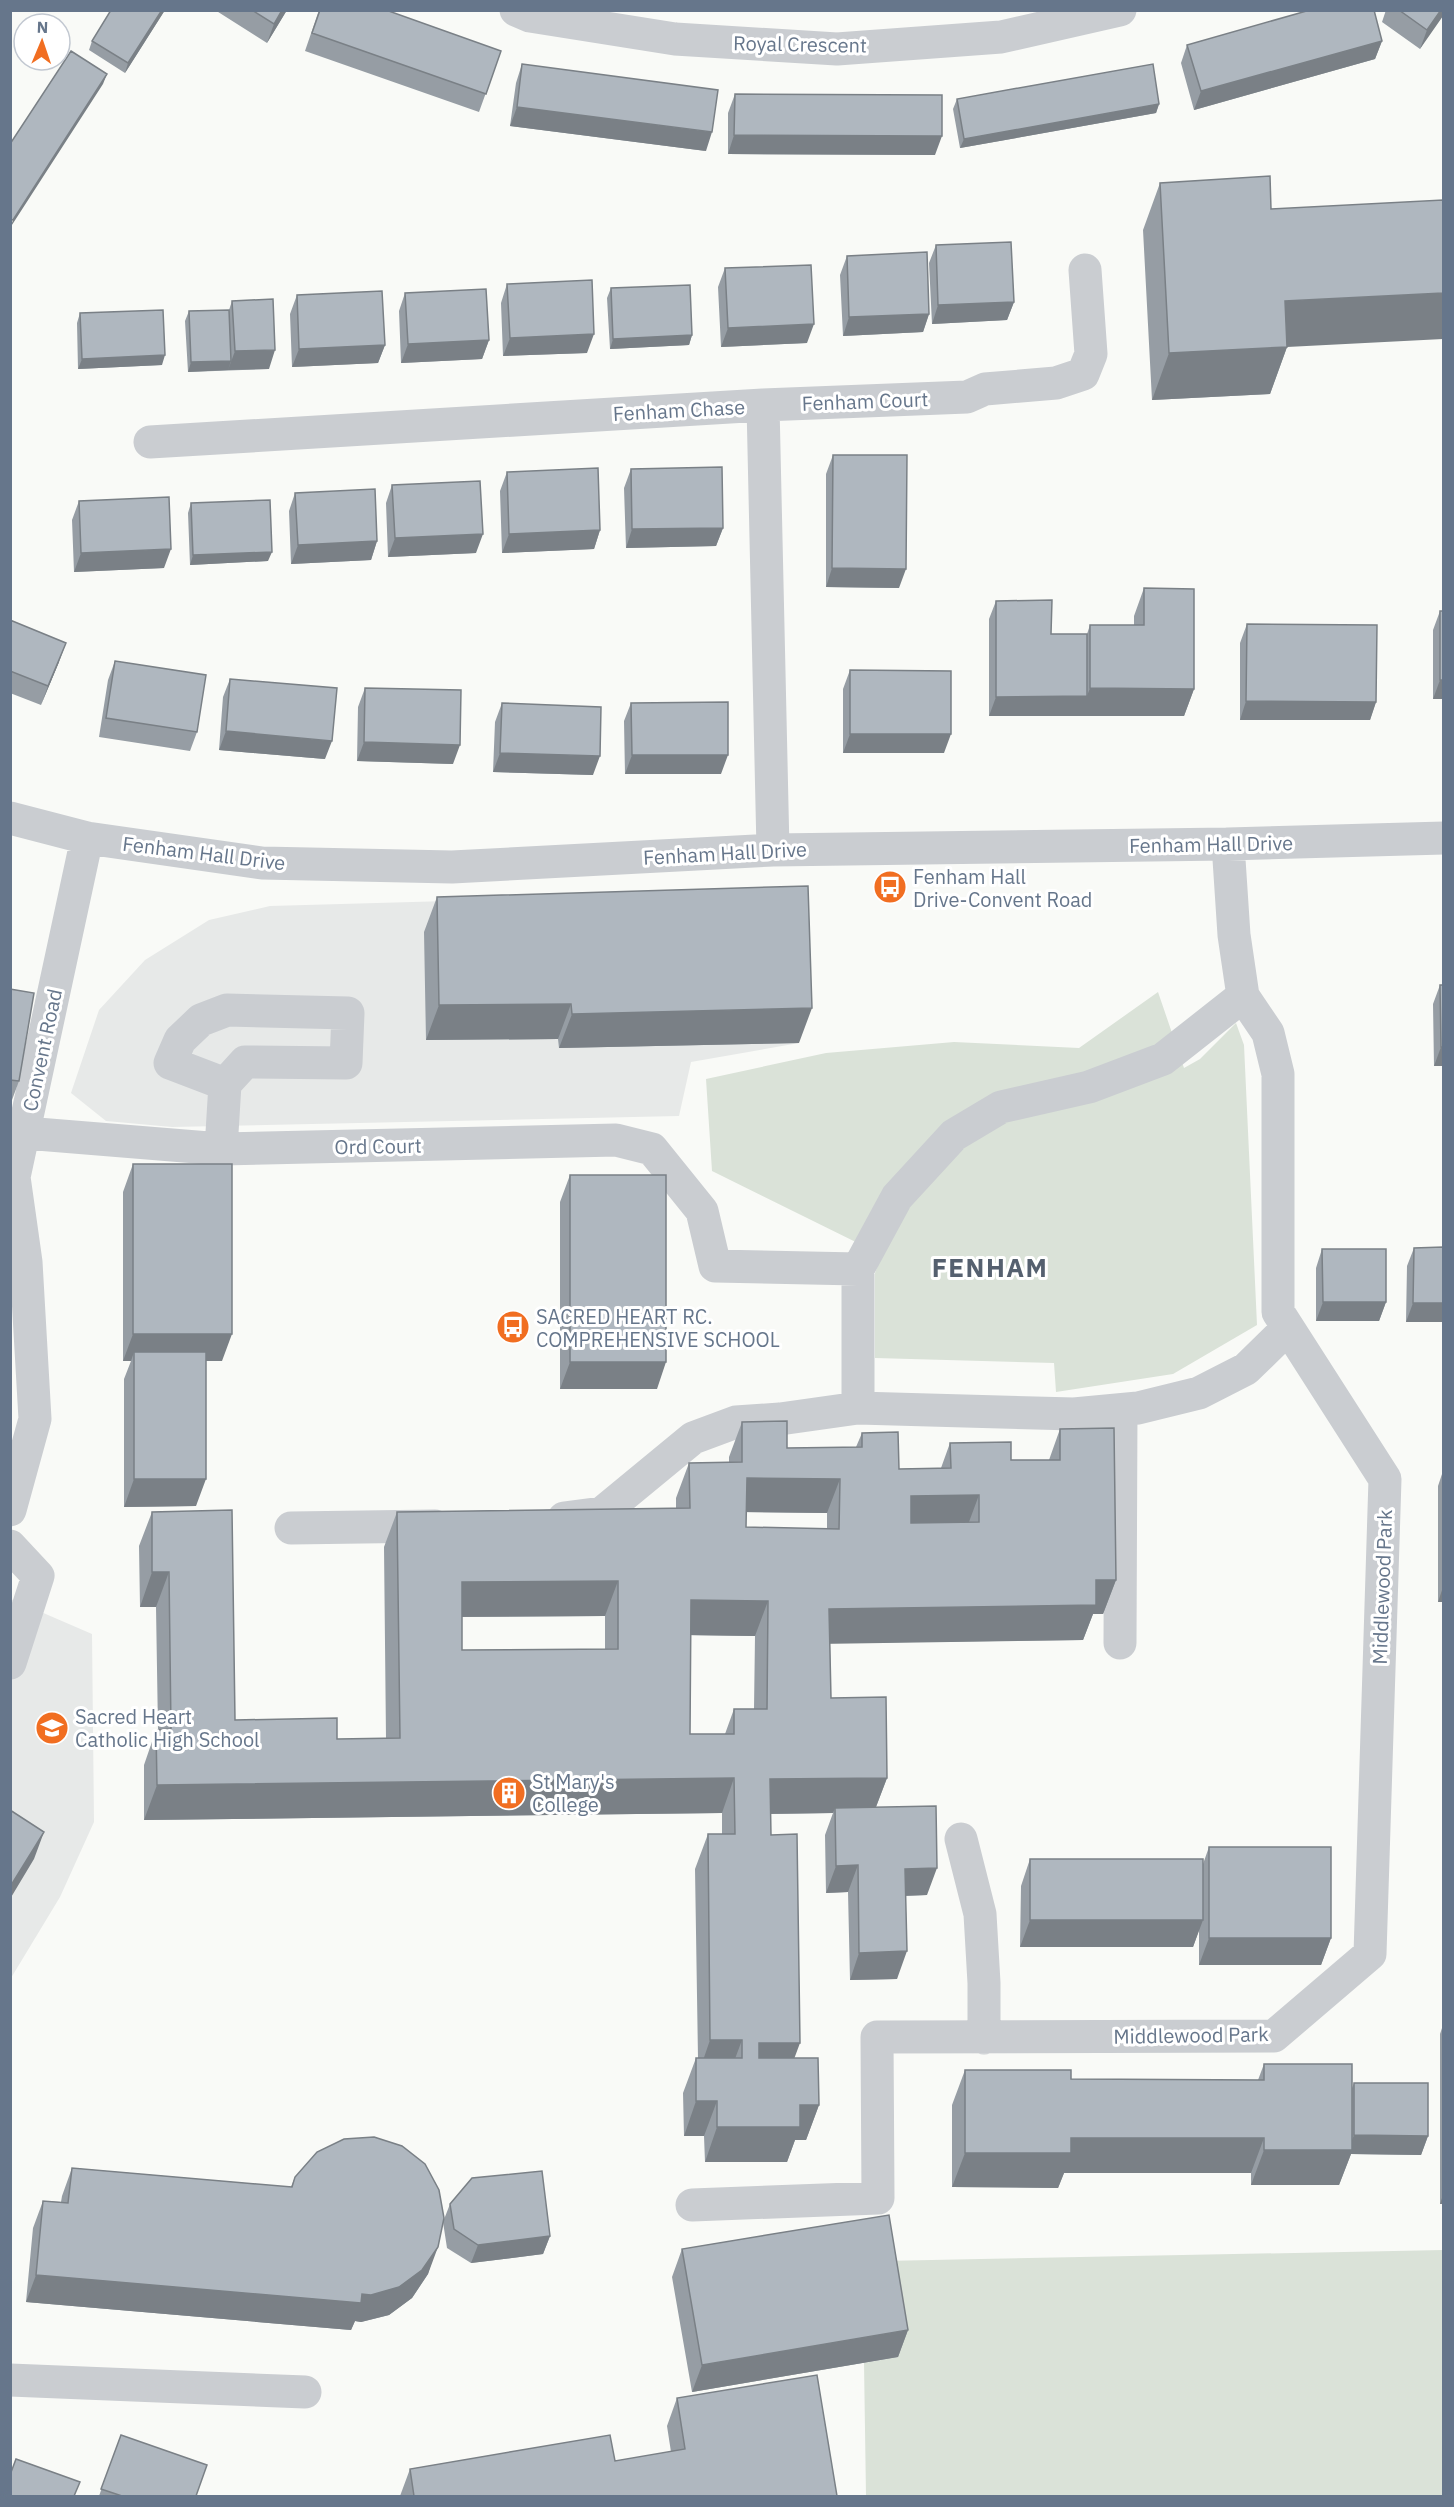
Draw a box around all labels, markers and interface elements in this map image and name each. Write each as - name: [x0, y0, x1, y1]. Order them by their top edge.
- north arrow: [12, 12, 72, 72]
- text: N: [36, 17, 49, 37]
- street label: Royal Crescent: [733, 29, 867, 59]
- street label: Fenham Court: [801, 385, 929, 417]
- street label: Fenham Chase: [612, 393, 746, 427]
- street label: Fenham Hall Drive: [1129, 829, 1293, 859]
- street label: Fenham Hall Drive: [121, 830, 287, 876]
- street label: Fenham Hall Drive: [642, 835, 808, 871]
- place label: Fenham Hall Drive-Convent Road: [913, 863, 1092, 913]
- bus stop icon: Fenham Hall Drive-Convent Road: [872, 869, 908, 905]
- street label: Convent Road: [16, 986, 68, 1114]
- street label: Ord Court: [334, 1132, 422, 1160]
- district label: FENHAM: [932, 1250, 1048, 1284]
- place label: SACRED HEART RC. COMPREHENSIVE SCHOOL: [536, 1303, 780, 1353]
- bus stop icon: SACRED HEART RC. COMPREHENSIVE SCHOOL: [495, 1309, 531, 1345]
- street label: Middlewood Park: [1366, 1509, 1398, 1665]
- place label: Sacred Heart Catholic High School: [75, 1703, 260, 1753]
- school or university icon: Sacred Heart Catholic High School: [34, 1710, 70, 1746]
- place label: St Mary's College: [532, 1768, 615, 1818]
- building icon: St Mary's College: [491, 1775, 527, 1811]
- street label: Middlewood Park: [1113, 2020, 1269, 2050]

